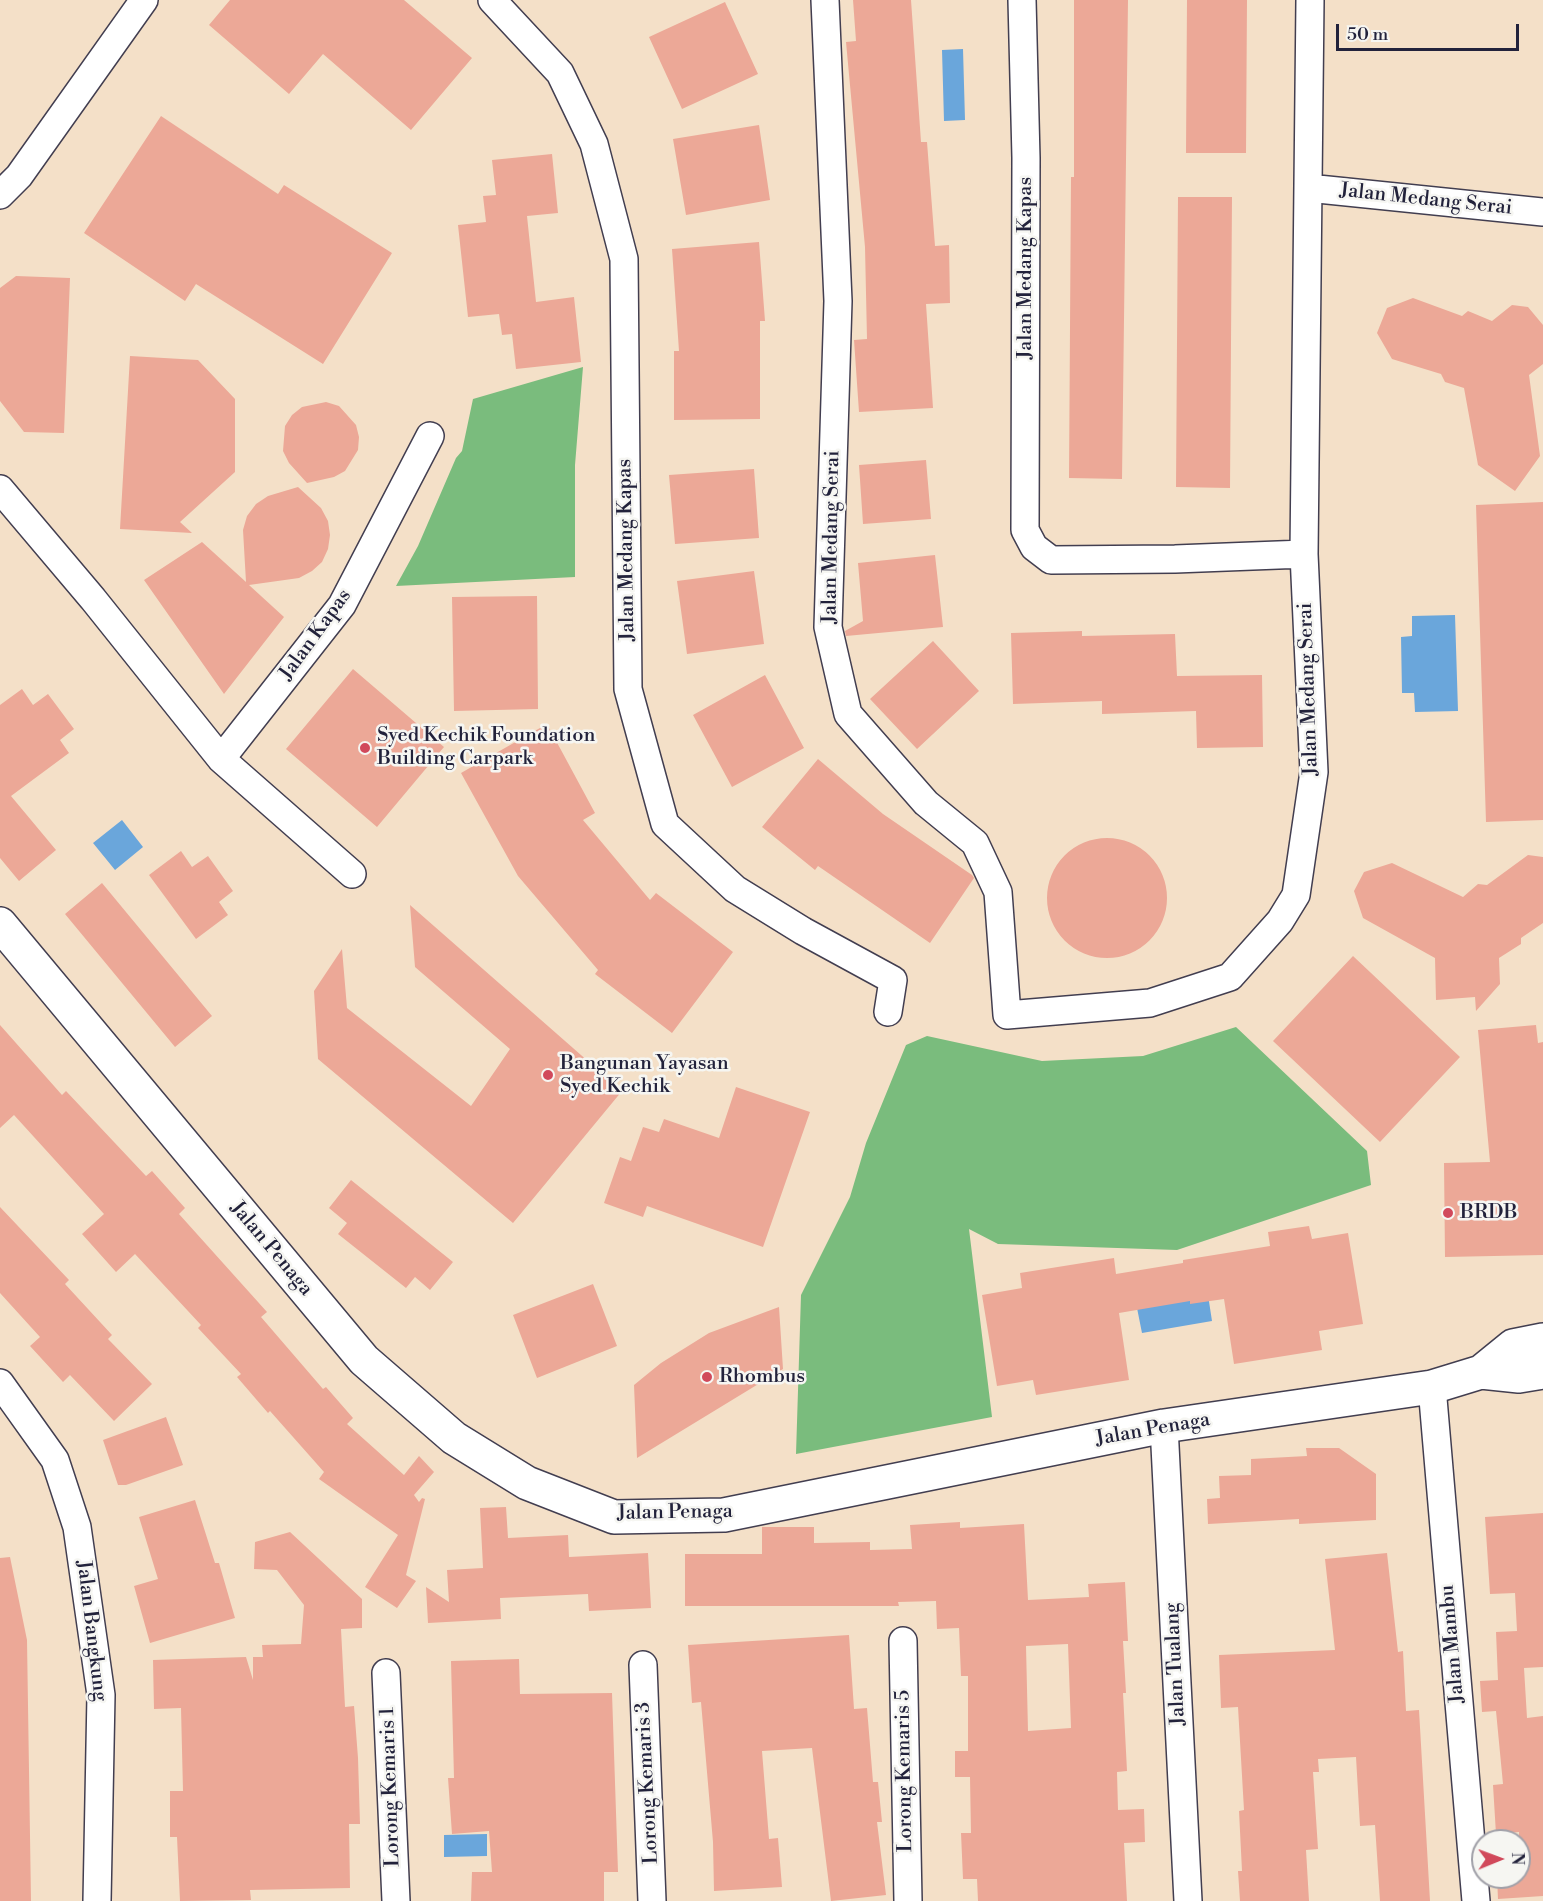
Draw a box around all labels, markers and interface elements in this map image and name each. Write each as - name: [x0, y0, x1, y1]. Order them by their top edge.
- scale bar: [1339, 12, 1522, 50]
- text: 50 m: [1347, 23, 1388, 46]
- street label: Jalan Medang Kapas: [1014, 177, 1038, 359]
- street label: Jalan Medang Serai: [1339, 179, 1513, 221]
- street label: Jalan Medang Serai: [818, 450, 846, 624]
- street label: Jalan Medang Kapas: [613, 459, 641, 641]
- street label: Jalan Kapas: [275, 585, 357, 685]
- street label: Jalan Medang Serai: [1294, 602, 1324, 776]
- place label: Syed Kechik Foundation Building Carpark: [377, 724, 595, 771]
- marker: Syed Kechik Foundation Building Carpark: [358, 741, 372, 755]
- place label: Bangunan Yayasan Syed Kechik: [560, 1052, 729, 1099]
- marker: Bangunan Yayasan Syed Kechik: [541, 1068, 555, 1082]
- street label: Jalan Penaga: [225, 1197, 317, 1301]
- place label: BRDB: [1460, 1201, 1517, 1225]
- marker: BRDB: [1441, 1206, 1455, 1220]
- place label: Rhombus: [719, 1365, 805, 1389]
- marker: Rhombus: [700, 1370, 714, 1384]
- street label: Jalan Penaga: [1094, 1408, 1212, 1452]
- street label: Jalan Penaga: [617, 1500, 733, 1526]
- street label: Jalan Bangkung: [70, 1559, 112, 1703]
- street label: Jalan Mambu: [1436, 1584, 1470, 1704]
- street label: Jalan Tualang: [1161, 1602, 1191, 1726]
- street label: Lorong Kemaris 5: [892, 1690, 918, 1852]
- street label: Lorong Kemaris 3: [632, 1701, 664, 1865]
- street label: Lorong Kemaris 1: [376, 1707, 406, 1867]
- north arrow: [1471, 1829, 1531, 1889]
- text: N: [1507, 1852, 1527, 1865]

